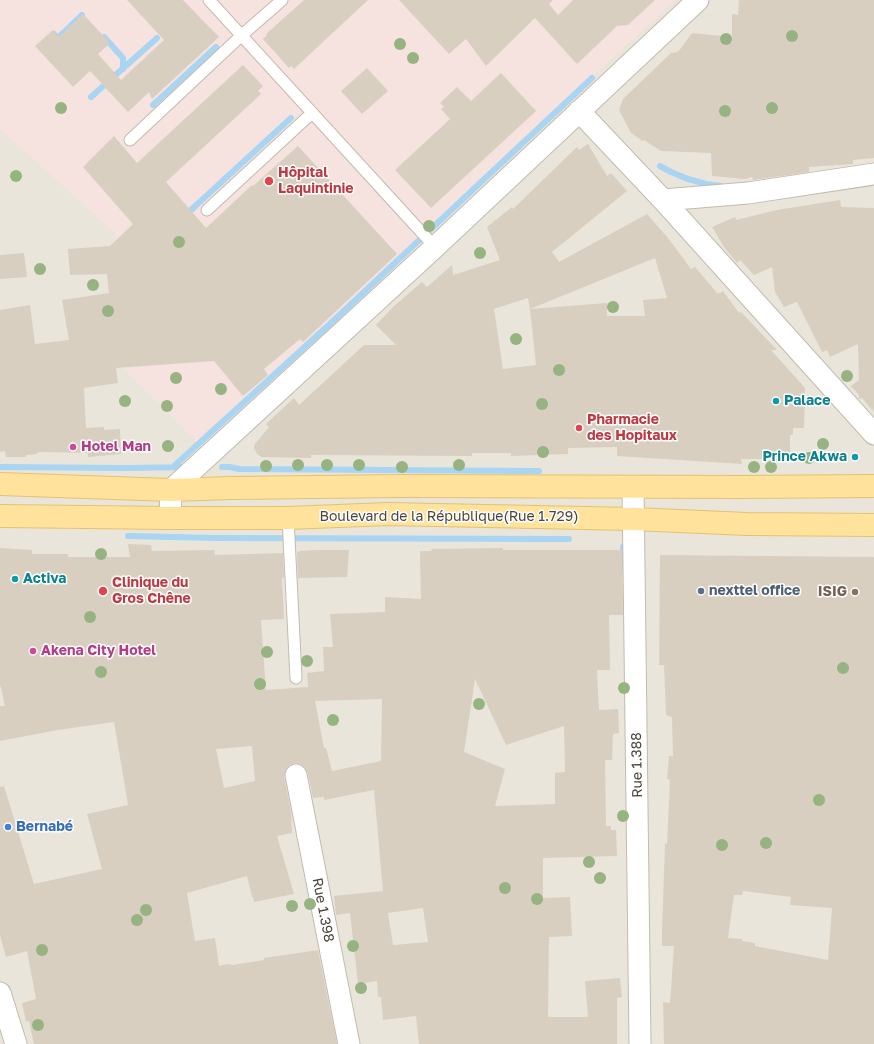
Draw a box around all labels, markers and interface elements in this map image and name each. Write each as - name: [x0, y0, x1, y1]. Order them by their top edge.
- place label: Hôpital Laquintinie: [278, 165, 353, 198]
- marker: Hôpital Laquintinie: [263, 175, 275, 187]
- place label: Palace: [784, 393, 830, 409]
- marker: Palace: [771, 396, 781, 406]
- place label: Pharmacie des Hopitaux: [587, 412, 677, 444]
- marker: Pharmacie des Hopitaux: [574, 423, 584, 433]
- place label: Hotel Man: [81, 439, 151, 455]
- marker: Hotel Man: [68, 442, 78, 452]
- place label: Prince Akwa: [762, 449, 847, 465]
- marker: Prince Akwa: [850, 452, 860, 462]
- street label: Boulevard de la République(Rue 1.729): [320, 509, 578, 525]
- place label: Activa: [23, 571, 66, 587]
- marker: Activa: [10, 574, 20, 584]
- place label: Clinique du Gros Chêne: [112, 575, 191, 608]
- place label: nexttel office: [709, 583, 800, 599]
- place label: ISIG: [818, 584, 847, 600]
- marker: Clinique du Gros Chêne: [97, 585, 109, 597]
- marker: nexttel office: [696, 586, 706, 596]
- marker: ISIG: [850, 587, 860, 597]
- place label: Akena City Hotel: [41, 643, 156, 659]
- marker: Akena City Hotel: [28, 646, 38, 656]
- street label: Rue 1.388: [628, 732, 646, 798]
- place label: Bernabé: [16, 819, 73, 835]
- marker: Bernabé: [3, 822, 13, 832]
- street label: Rue 1.398: [309, 876, 337, 944]

